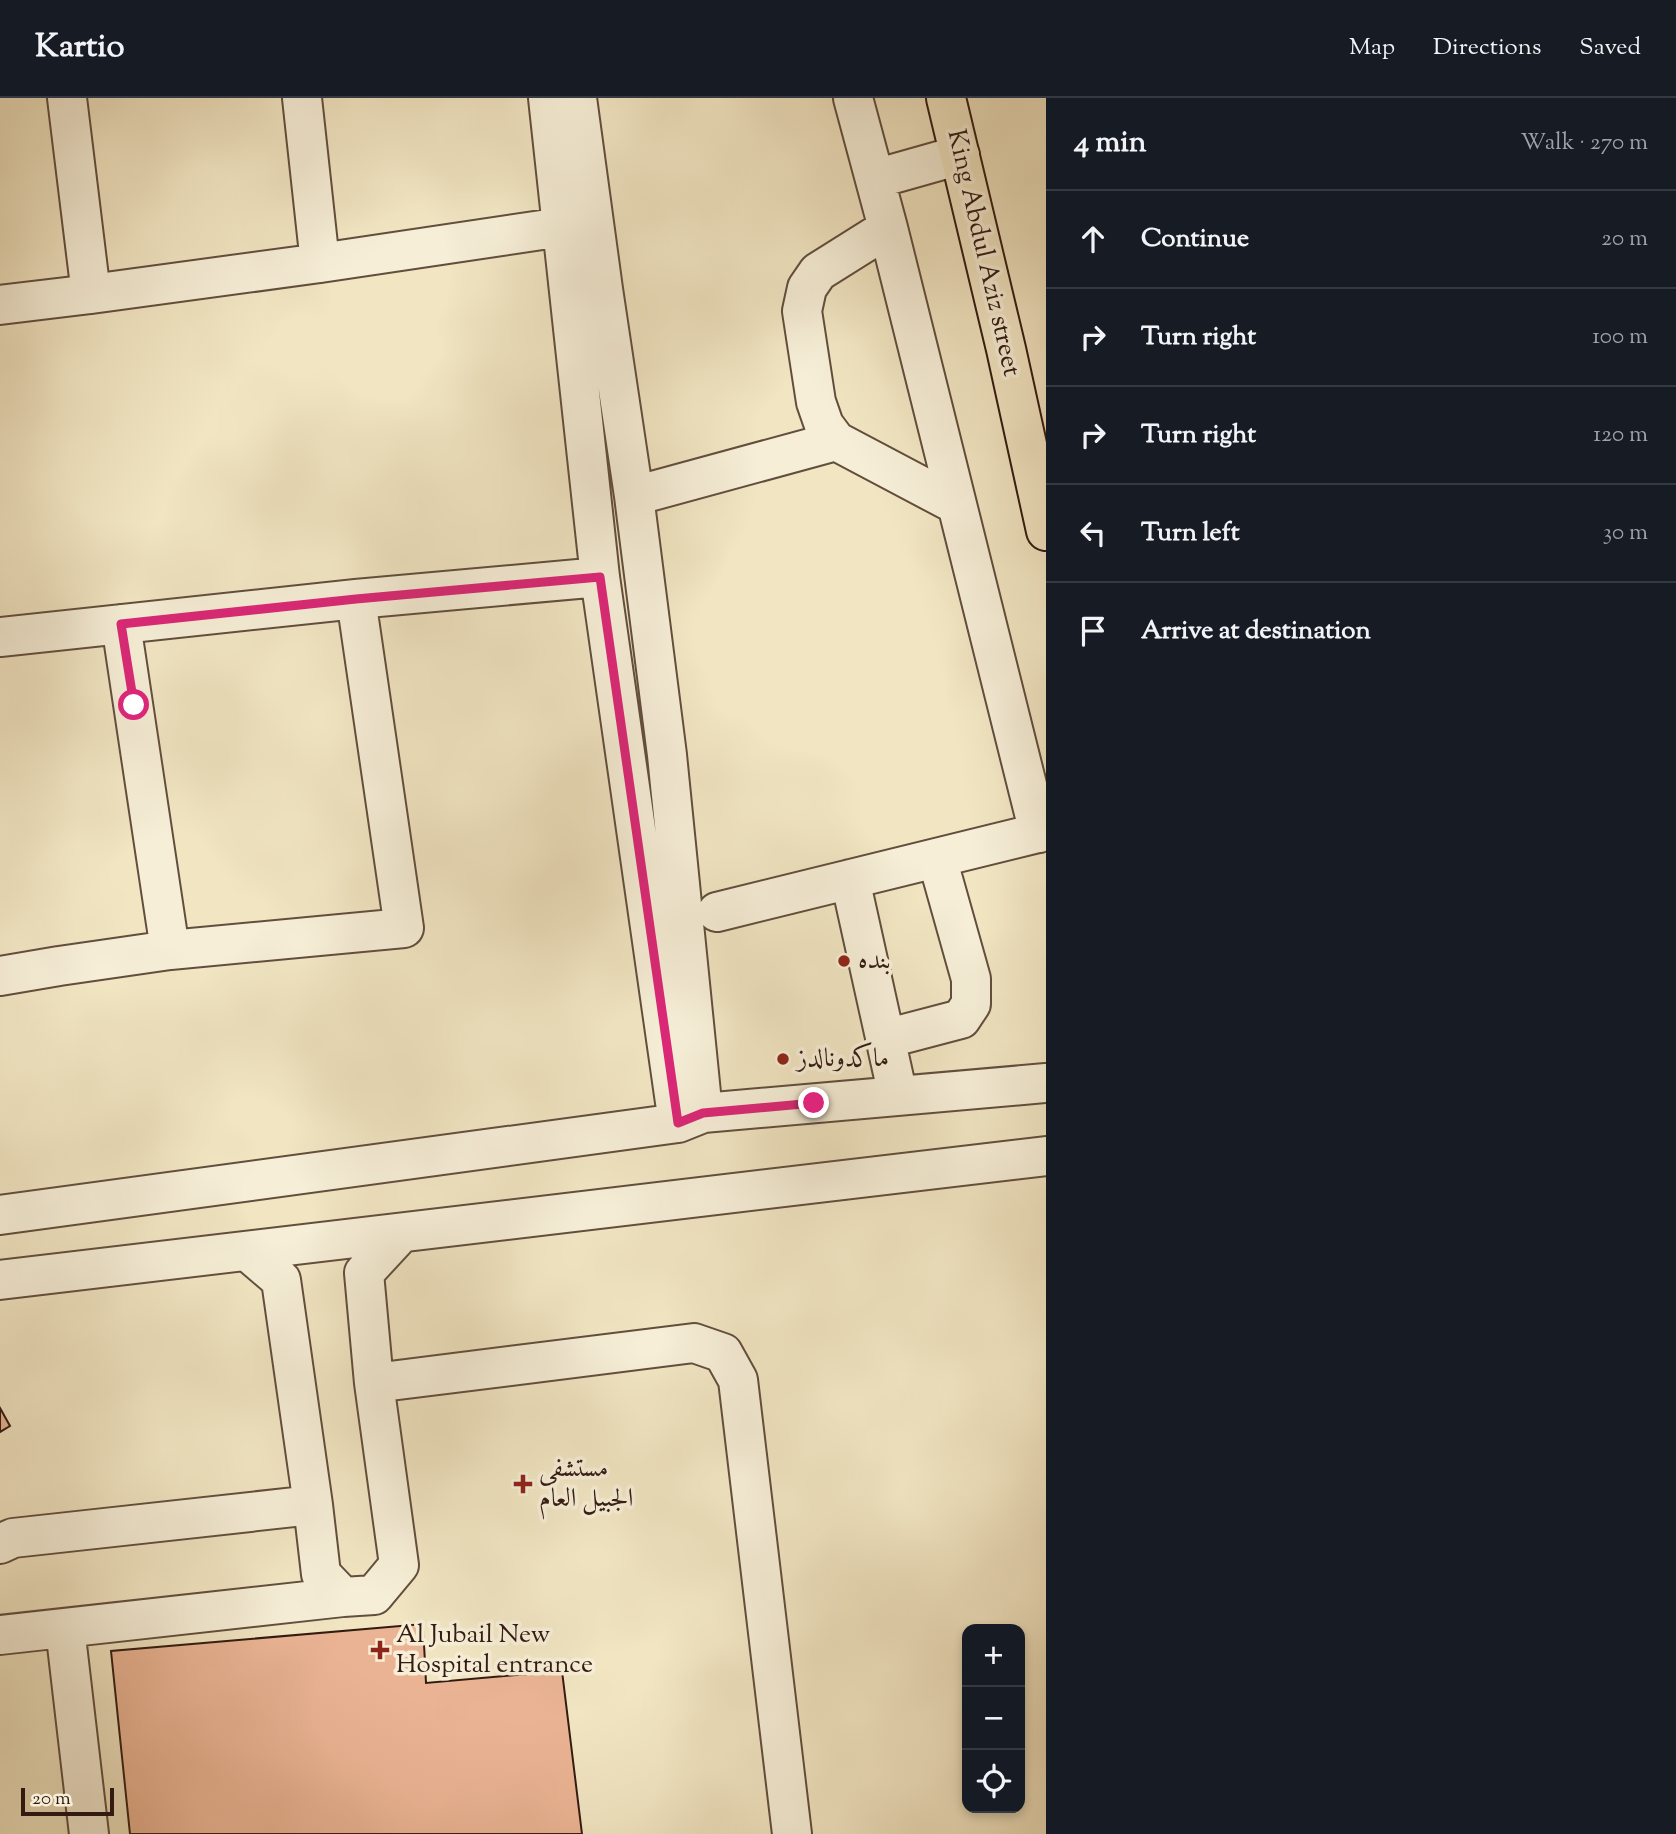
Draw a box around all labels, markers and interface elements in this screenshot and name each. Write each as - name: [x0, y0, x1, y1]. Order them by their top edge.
- text: Kartio: [35, 24, 125, 72]
- text: Map: [1349, 31, 1395, 65]
- text: Directions: [1433, 31, 1541, 65]
- text: Saved: [1579, 31, 1641, 65]
- text: 4 min: [1074, 122, 1147, 165]
- street label: King Abdul Aziz street: [937, 126, 1029, 380]
- text: Walk · 270 m: [1520, 127, 1648, 160]
- icon: ahead: [1074, 220, 1112, 258]
- text: Continue: [1141, 221, 1249, 258]
- text: 20 m: [1601, 223, 1648, 256]
- icon: right: [1074, 318, 1112, 356]
- text: Turn right: [1141, 319, 1256, 356]
- text: 100 m: [1592, 321, 1648, 354]
- icon: right: [1074, 416, 1112, 454]
- text: Turn right: [1141, 417, 1256, 454]
- text: 120 m: [1593, 419, 1648, 452]
- icon: left: [1074, 514, 1112, 552]
- text: Turn left: [1141, 515, 1240, 552]
- text: 30 m: [1603, 517, 1648, 550]
- icon: arrive: [1074, 612, 1112, 650]
- text: Arrive at destination: [1141, 613, 1371, 650]
- route start: [118, 689, 149, 720]
- place label: بنده: [858, 943, 891, 980]
- marker: بنده: [836, 953, 852, 969]
- place label: ماكدونالدز: [794, 1041, 889, 1078]
- marker: ماكدونالدز: [775, 1051, 791, 1067]
- route end: [798, 1087, 829, 1118]
- place label: مستشفى الجبيل العام: [539, 1451, 633, 1520]
- marker: مستشفى الجبيل العام: [513, 1474, 533, 1494]
- place label: Al Jubail New Hospital entrance: [396, 1617, 593, 1684]
- map controls: [962, 1624, 1025, 1813]
- button: +: [962, 1624, 1025, 1687]
- marker: Al Jubail New Hospital entrance: [370, 1640, 390, 1660]
- button: −: [962, 1687, 1025, 1750]
- button: locate: [962, 1750, 1025, 1813]
- scale bar: [21, 1785, 114, 1817]
- text: 20 m: [32, 1786, 71, 1813]

